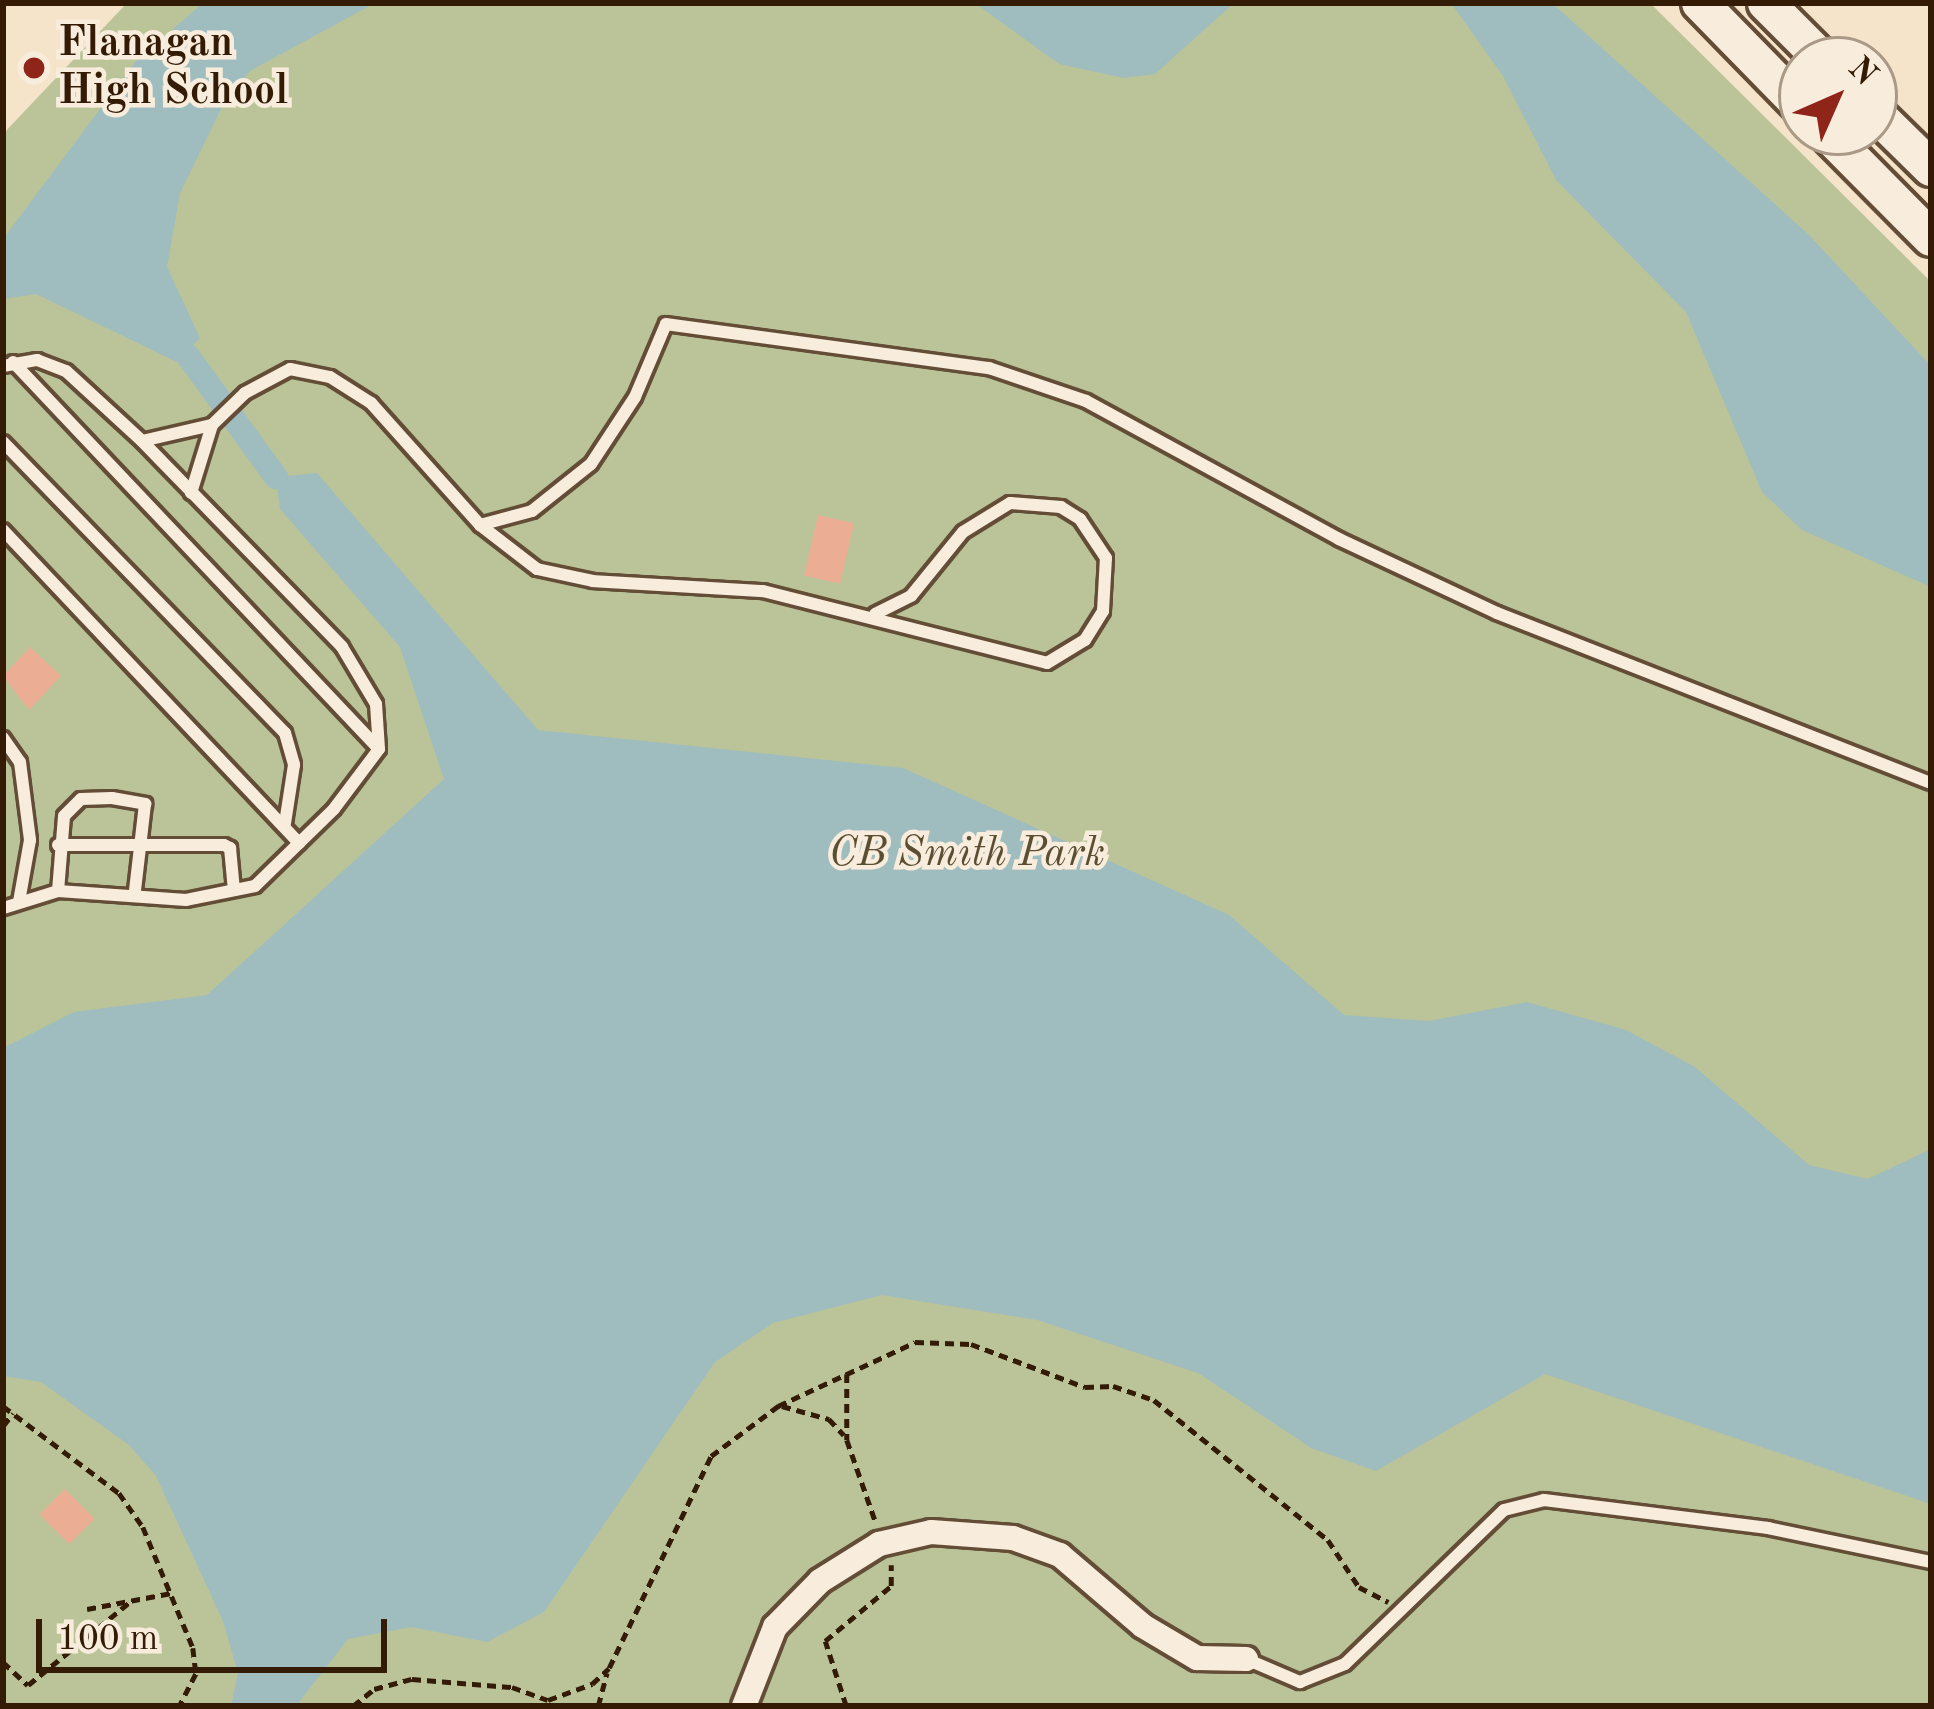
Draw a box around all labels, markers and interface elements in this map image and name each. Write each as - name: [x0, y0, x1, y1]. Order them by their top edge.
- place label: Flanagan High School: [58, 19, 288, 118]
- north arrow: [1778, 36, 1898, 156]
- text: N: [1841, 52, 1882, 93]
- marker: Flanagan High School: [21, 55, 47, 81]
- park label: CB Smith Park: [829, 829, 1105, 879]
- scale bar: [42, 1595, 393, 1669]
- text: 100 m: [57, 1622, 158, 1658]

